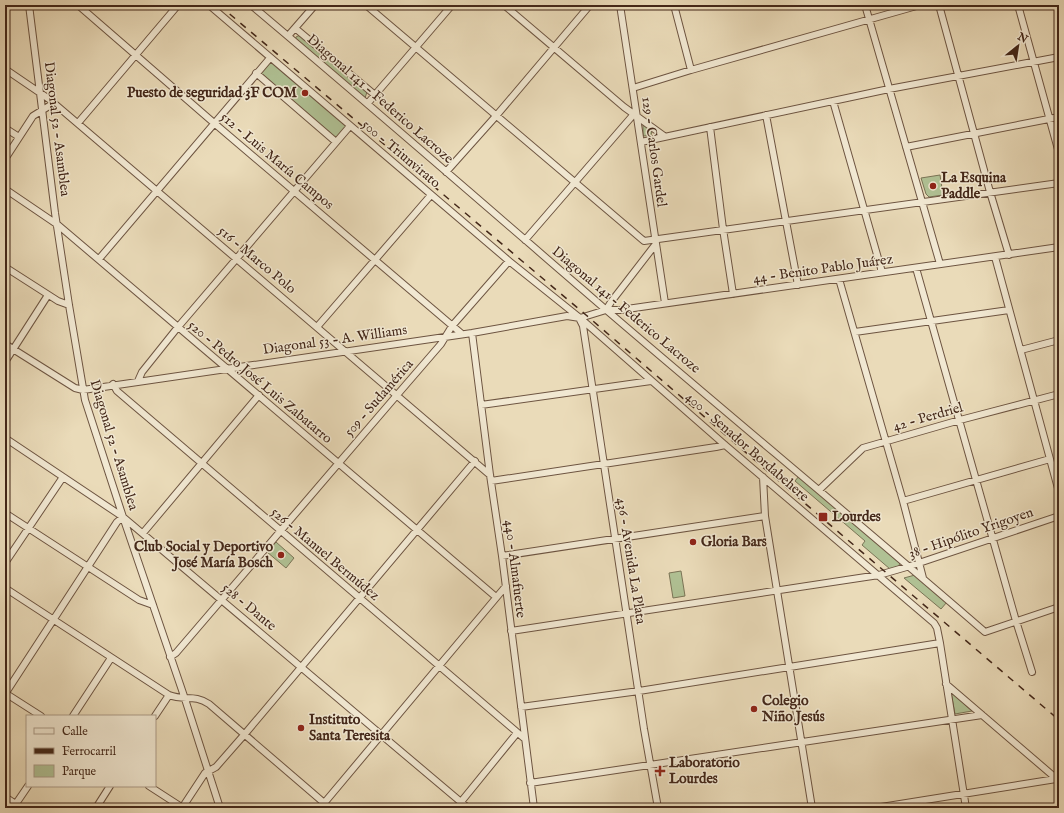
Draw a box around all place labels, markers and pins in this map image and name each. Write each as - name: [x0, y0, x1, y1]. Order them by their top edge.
- place label: Puesto de seguridad 3F COM: [127, 84, 298, 102]
- marker: Puesto de seguridad 3F COM: [300, 88, 310, 98]
- place label: La Esquina Paddle: [941, 169, 1007, 203]
- marker: La Esquina Paddle: [928, 181, 938, 191]
- place label: Lourdes: [832, 508, 881, 526]
- marker: Lourdes: [817, 511, 829, 523]
- place label: Gloria Bars: [701, 533, 767, 551]
- marker: Gloria Bars: [688, 537, 698, 547]
- place label: Club Social y Deportivo José María Bosch: [134, 538, 274, 572]
- marker: Club Social y Deportivo José María Bosch: [276, 550, 286, 560]
- place label: Colegio Niño Jesús: [761, 692, 825, 726]
- marker: Colegio Niño Jesús: [749, 704, 759, 714]
- place label: Instituto Santa Teresita: [309, 711, 391, 745]
- marker: Instituto Santa Teresita: [296, 723, 306, 733]
- place label: Laboratorio Lourdes: [669, 754, 740, 788]
- marker: Laboratorio Lourdes: [654, 765, 666, 777]

